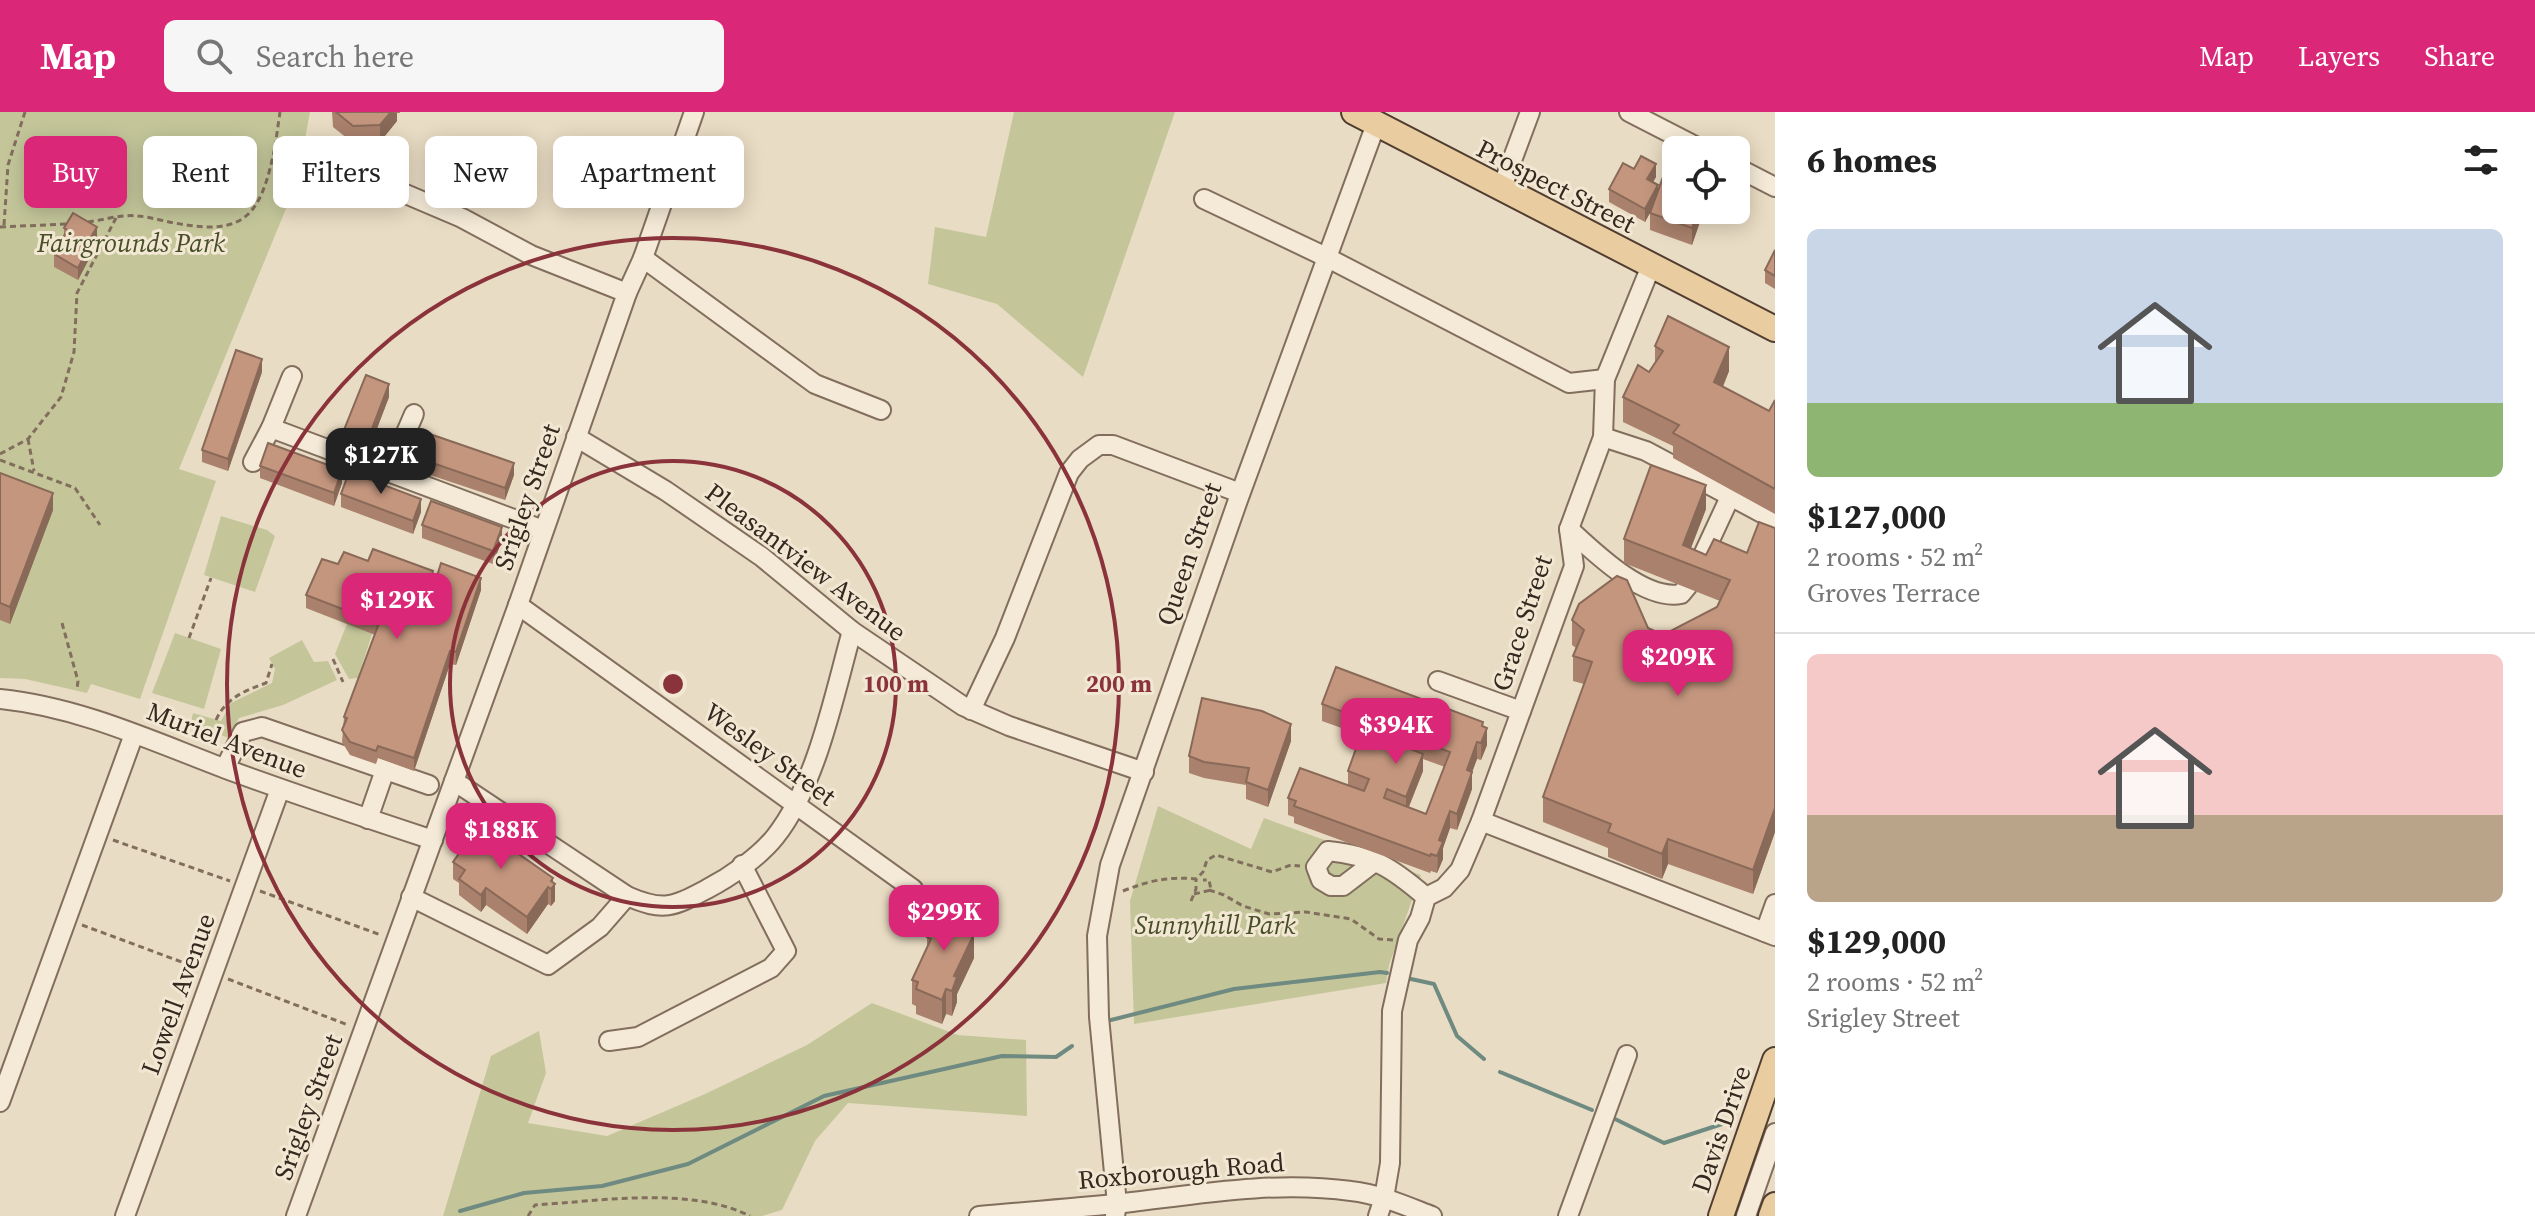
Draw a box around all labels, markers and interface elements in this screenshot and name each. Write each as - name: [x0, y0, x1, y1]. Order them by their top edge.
- search box: [164, 20, 724, 92]
- text: Map: [40, 30, 116, 82]
- icon: search: [192, 34, 236, 78]
- text: Search here: [256, 36, 414, 77]
- text: Map: [2199, 37, 2254, 75]
- text: Layers: [2298, 37, 2380, 75]
- text: Share: [2424, 37, 2495, 75]
- street label: Prospect Street: [1470, 130, 1642, 242]
- chip: Buy: [24, 136, 127, 208]
- chip: Rent: [143, 136, 257, 208]
- chip: Filters: [273, 136, 409, 208]
- chip: New: [425, 136, 537, 208]
- chip: Apartment: [553, 136, 744, 208]
- map controls: [1662, 136, 1750, 224]
- button: locate: [1662, 136, 1750, 224]
- text: 6 homes: [1807, 137, 1937, 183]
- icon: filters: [2459, 138, 2503, 182]
- park label: Fairgrounds Park: [36, 225, 226, 261]
- icon: home: [2083, 281, 2227, 425]
- street label: Srigley Street: [485, 418, 569, 575]
- pin: $127K: [325, 428, 437, 496]
- text: $127K: [344, 436, 418, 472]
- street label: Pleasantview Avenue: [698, 474, 914, 650]
- street label: Queen Street: [1148, 477, 1230, 630]
- text: $127,000: [1807, 493, 1946, 539]
- text: 2 rooms · 52 m²: [1807, 539, 1983, 575]
- street label: Grace Street: [1483, 550, 1561, 696]
- pin: $129K: [341, 573, 453, 641]
- text: Groves Terrace: [1807, 575, 1980, 611]
- text: $129K: [360, 581, 434, 617]
- pin: $209K: [1622, 630, 1734, 698]
- text: $209K: [1641, 638, 1715, 674]
- text: 100 m: [863, 667, 929, 700]
- text: 200 m: [1086, 667, 1152, 700]
- centre of rings: [659, 670, 687, 698]
- street label: Muriel Avenue: [142, 693, 312, 787]
- street label: Wesley Street: [697, 694, 844, 814]
- pin: $394K: [1340, 698, 1452, 766]
- text: $394K: [1359, 706, 1433, 742]
- icon: home: [2083, 706, 2227, 850]
- pin: $188K: [445, 803, 557, 871]
- text: $188K: [464, 811, 538, 847]
- pin: $299K: [888, 885, 1000, 953]
- text: $299K: [907, 893, 981, 929]
- park label: Sunnyhill Park: [1134, 907, 1296, 943]
- street label: Lowell Avenue: [132, 908, 224, 1080]
- text: $129,000: [1807, 918, 1946, 964]
- text: 2 rooms · 52 m²: [1807, 964, 1983, 1000]
- text: Srigley Street: [1807, 1000, 1960, 1036]
- street label: Srigley Street: [265, 1029, 351, 1185]
- street label: Davis Drive: [1682, 1061, 1760, 1197]
- street label: Roxborough Road: [1076, 1144, 1286, 1198]

